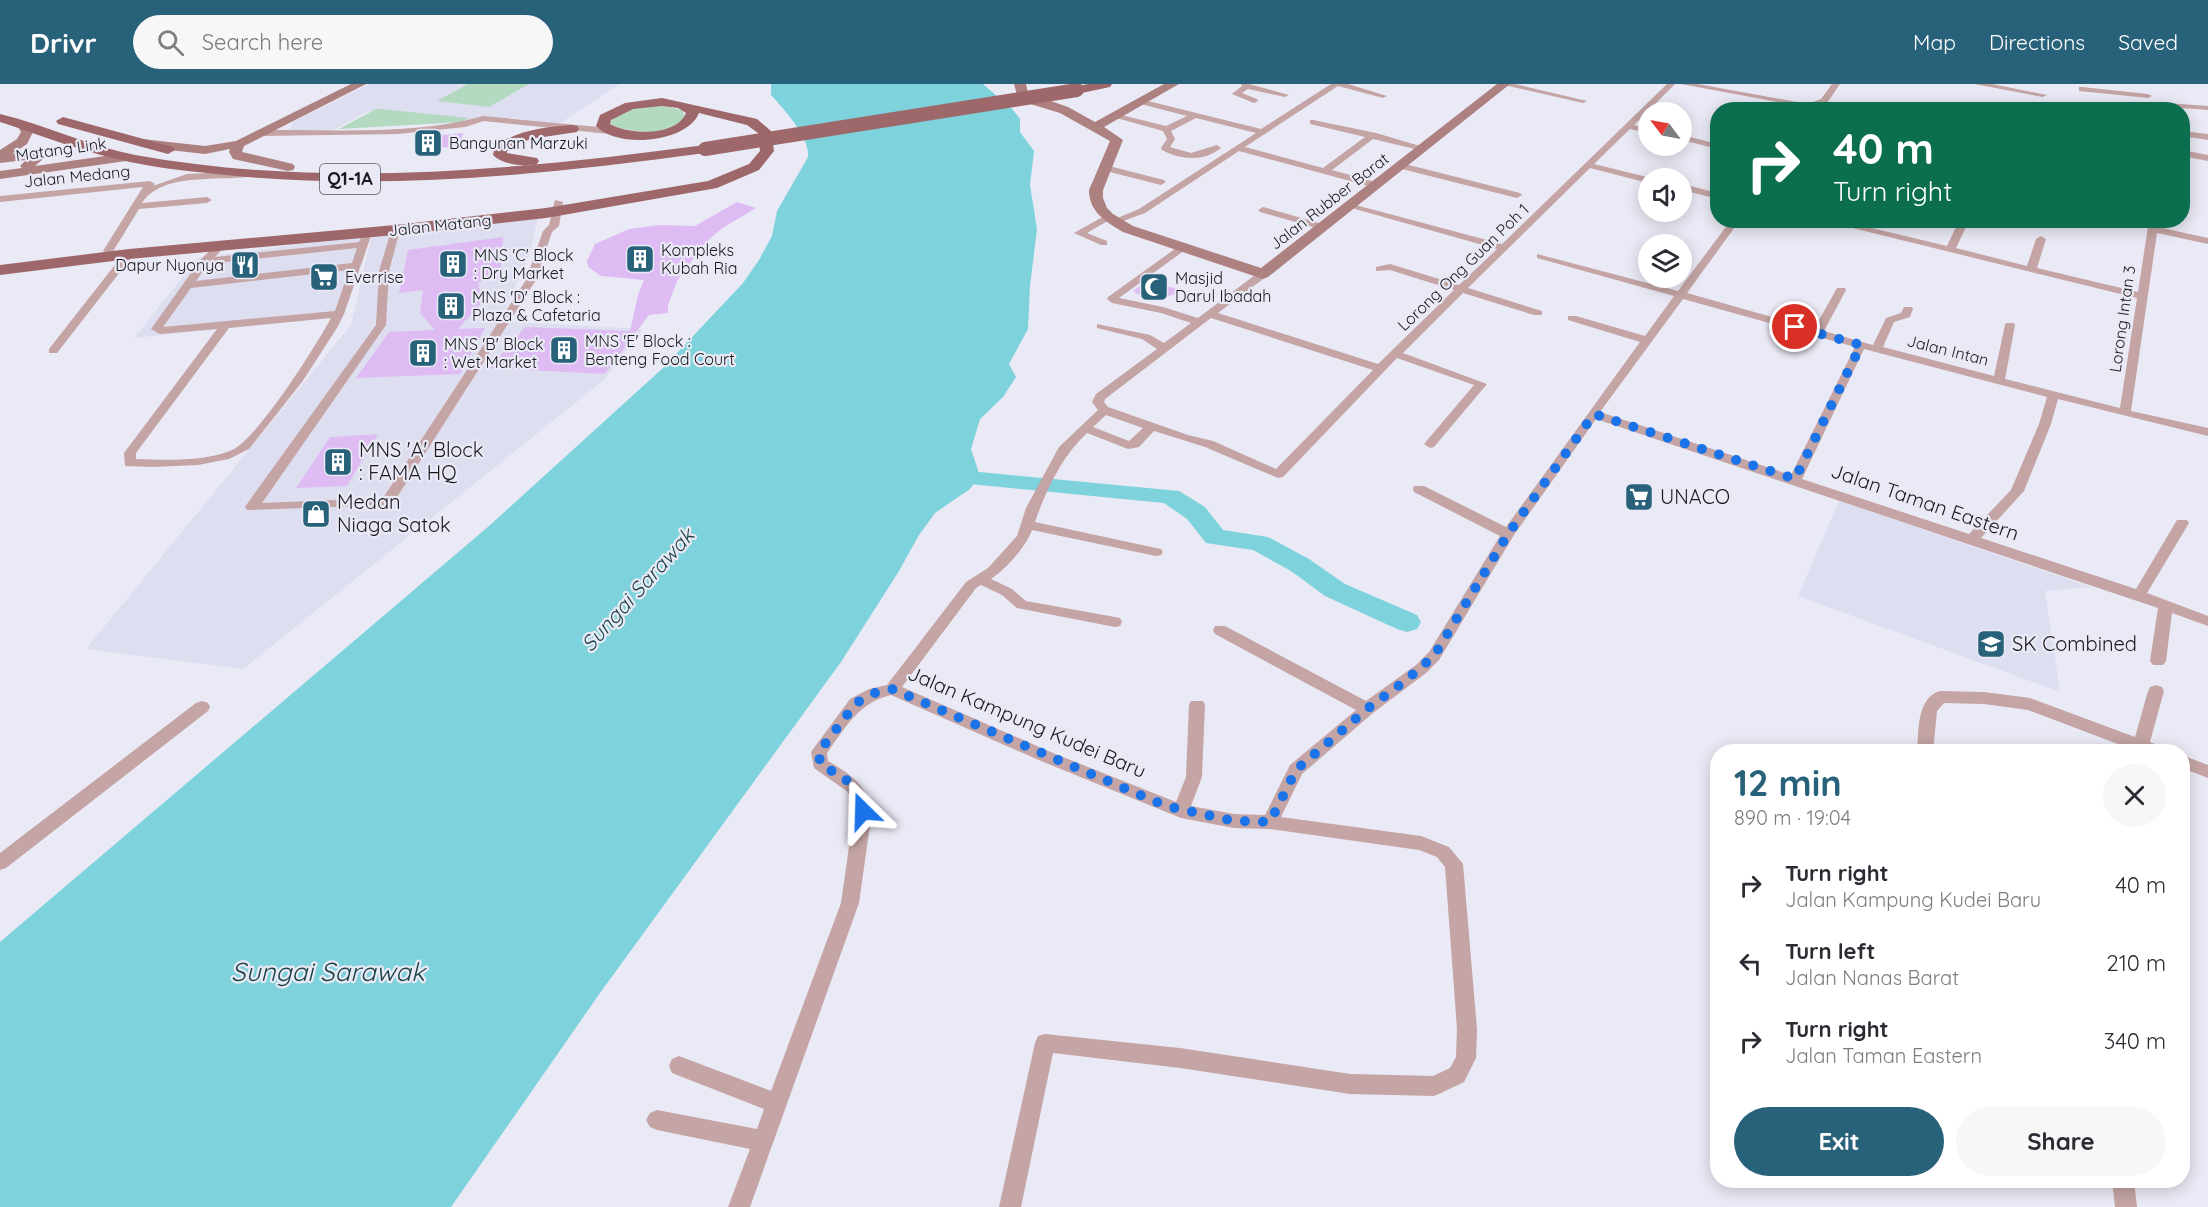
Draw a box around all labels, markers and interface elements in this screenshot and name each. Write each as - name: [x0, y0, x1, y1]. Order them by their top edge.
- search box: [133, 15, 553, 69]
- text: Drivr: [30, 25, 97, 60]
- icon: search: [154, 26, 187, 59]
- text: Search here: [202, 28, 323, 56]
- text: Map: [1913, 29, 1956, 55]
- text: Directions: [1989, 29, 2085, 55]
- text: Saved: [2118, 29, 2178, 55]
- north arrow: [1638, 102, 1692, 156]
- map controls: [1638, 102, 1692, 288]
- text: 40 m: [1833, 122, 1934, 175]
- icon: right: [1734, 126, 1812, 204]
- building icon: Bangunan Marzuki: [412, 127, 444, 159]
- street label: Matang Link: [14, 133, 108, 165]
- place label: Bangunan Marzuki: [449, 133, 588, 153]
- street label: Jalan Rubber Barat: [1265, 148, 1393, 254]
- street label: Jalan Medang: [23, 160, 131, 192]
- road number: Q1-1A: [320, 164, 380, 194]
- button: sound: [1638, 168, 1692, 222]
- text: Turn right: [1833, 174, 1952, 208]
- street label: Lorong Ong Guan Poh 1: [1393, 199, 1533, 335]
- street label: Jalan Matang: [388, 210, 492, 240]
- button: layers: [1638, 234, 1692, 288]
- place label: Kompleks Kubah Ria: [661, 240, 737, 278]
- building icon: Kompleks Kubah Ria: [624, 243, 656, 275]
- place label: MNS 'C' Block : Dry Market: [474, 245, 574, 283]
- building icon: MNS 'C' Block : Dry Market: [437, 248, 469, 280]
- restaurant icon: Dapur Nyonya: [229, 249, 261, 281]
- place label: Dapur Nyonya: [115, 255, 224, 275]
- supermarket icon: Everrise: [308, 261, 340, 293]
- street label: Lorong Intan 3: [2105, 264, 2139, 374]
- place label: Everrise: [345, 267, 404, 287]
- place label: Masjid Darul Ibadah: [1175, 268, 1271, 306]
- mosque icon: Masjid Darul Ibadah: [1138, 271, 1170, 303]
- place label: MNS 'D' Block : Plaza & Cafetaria: [472, 287, 601, 325]
- building icon: MNS 'D' Block : Plaza & Cafetaria: [435, 290, 467, 322]
- pin: [1769, 301, 1820, 352]
- icon: arrive: [1778, 310, 1811, 343]
- street label: Jalan Intan: [1905, 330, 1991, 370]
- place label: MNS 'E' Block : Benteng Food Court: [585, 331, 735, 369]
- place label: MNS 'B' Block : Wet Market: [444, 334, 544, 372]
- building icon: MNS 'E' Block : Benteng Food Court: [548, 334, 580, 366]
- building icon: MNS 'B' Block : Wet Market: [407, 337, 439, 369]
- place label: MNS 'A' Block : FAMA HQ: [359, 437, 483, 485]
- building icon: MNS 'A' Block : FAMA HQ: [322, 446, 354, 478]
- street label: Jalan Taman Eastern: [1828, 458, 2022, 545]
- supermarket icon: UNACO: [1623, 481, 1655, 513]
- place label: UNACO: [1660, 484, 1730, 509]
- place label: Medan Niaga Satok: [337, 489, 451, 537]
- shop icon: Medan Niaga Satok: [300, 498, 332, 530]
- water label: Sungai Sarawak: [575, 521, 701, 656]
- school or university icon: SK Combined: [1975, 628, 2007, 660]
- place label: SK Combined: [2012, 631, 2137, 656]
- street label: Jalan Kampung Kudei Baru: [904, 660, 1150, 783]
- text: 12 min: [1734, 760, 1842, 805]
- button: close: [2103, 764, 2166, 827]
- position arrow: [831, 779, 895, 843]
- text: 890 m · 19:04: [1734, 805, 1851, 830]
- text: Turn right: [1785, 859, 1889, 887]
- icon: right: [1734, 869, 1767, 902]
- text: 40 m: [2115, 871, 2166, 899]
- text: Jalan Kampung Kudei Baru: [1785, 887, 2041, 912]
- text: Turn left: [1785, 937, 1875, 965]
- icon: left: [1734, 947, 1767, 980]
- text: 210 m: [2107, 949, 2166, 977]
- water label: Sungai Sarawak: [231, 955, 427, 988]
- text: Jalan Nanas Barat: [1785, 965, 1959, 990]
- text: Turn right: [1785, 1015, 1889, 1043]
- icon: right: [1734, 1025, 1767, 1058]
- text: 340 m: [2104, 1027, 2166, 1055]
- text: Jalan Taman Eastern: [1785, 1043, 1982, 1068]
- button: Exit: [1734, 1107, 1944, 1176]
- button: Share: [1956, 1107, 2166, 1176]

